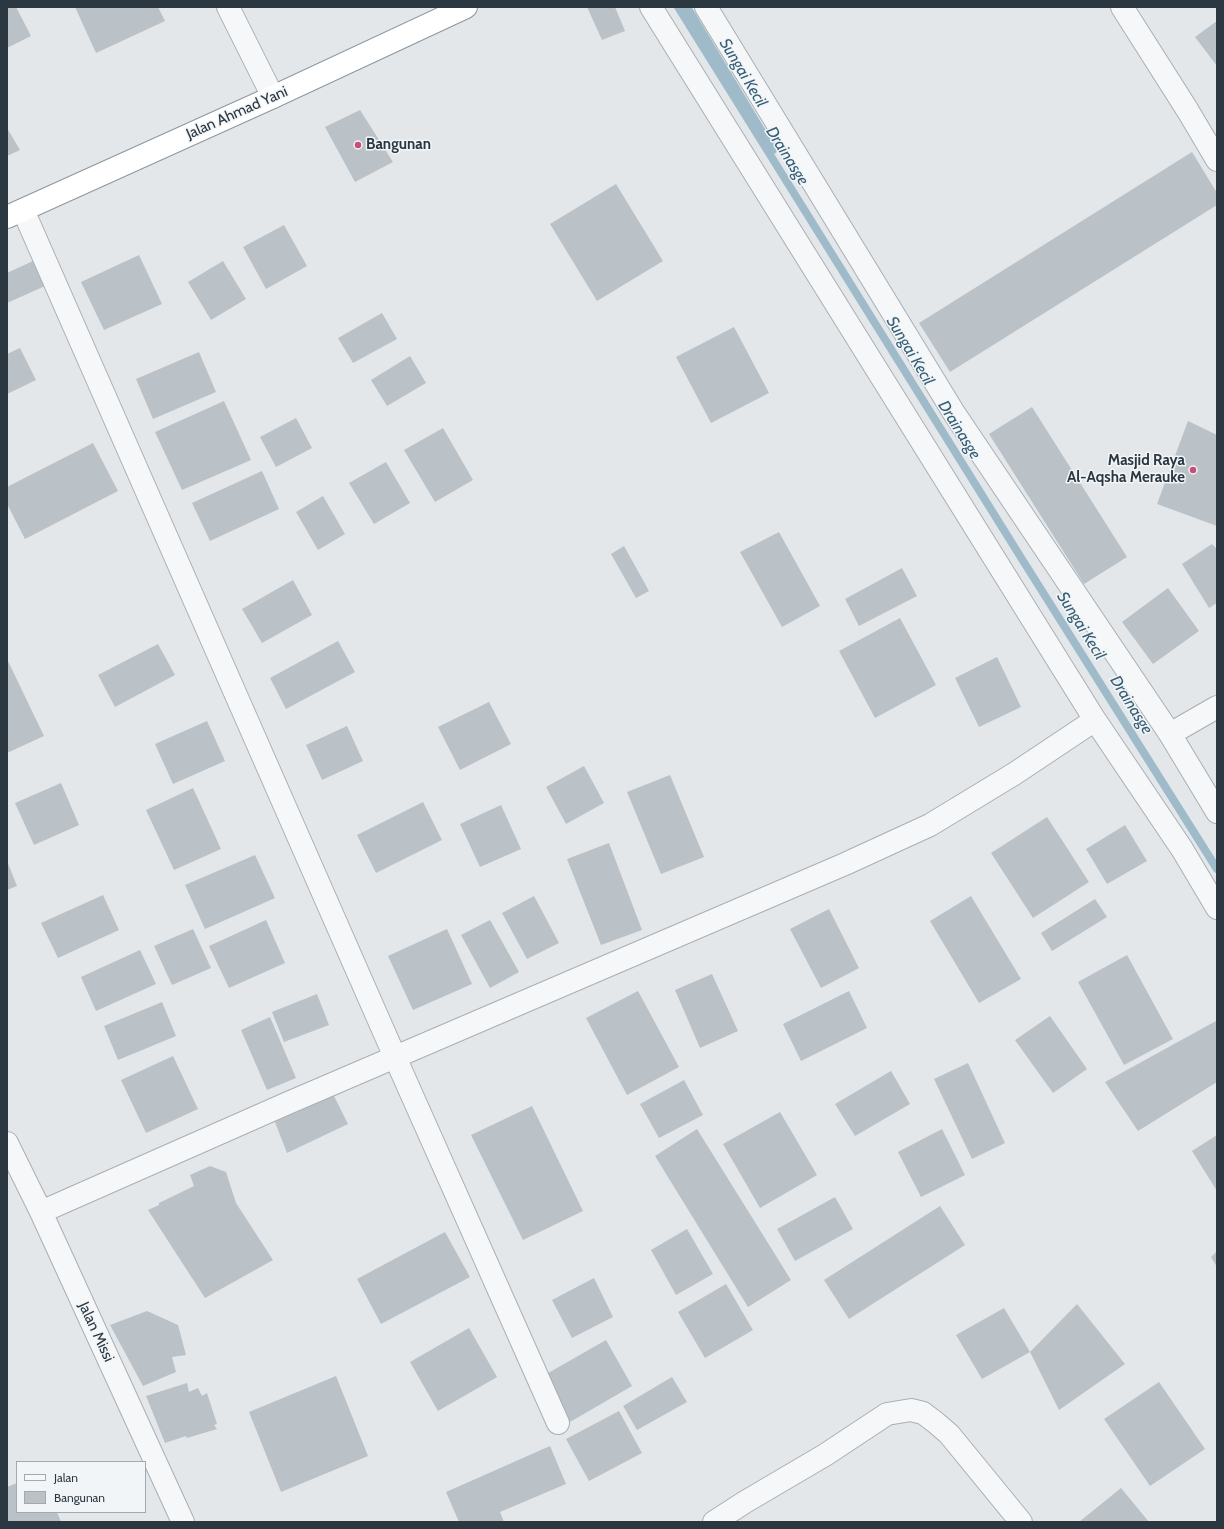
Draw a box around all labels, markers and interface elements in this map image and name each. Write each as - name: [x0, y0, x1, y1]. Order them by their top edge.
- water label: Sungai Kecil: [715, 35, 771, 111]
- street label: Jalan Ahmad Yani: [184, 83, 290, 143]
- water label: Drainasge: [762, 123, 812, 189]
- place label: Bangunan: [366, 136, 431, 154]
- marker: Bangunan: [353, 140, 363, 150]
- water label: Sungai Kecil: [882, 313, 938, 389]
- water label: Drainasge: [934, 397, 984, 463]
- place label: Masjid Raya Al-Aqsha Merauke: [1067, 452, 1185, 487]
- marker: Masjid Raya Al-Aqsha Merauke: [1188, 465, 1198, 475]
- water label: Sungai Kecil: [1053, 588, 1109, 664]
- water label: Drainasge: [1106, 672, 1156, 738]
- street label: Jalan Missi: [74, 1299, 118, 1365]
- legend: [16, 1461, 146, 1513]
- text: Jalan: [54, 1470, 78, 1485]
- text: Bangunan: [54, 1490, 105, 1505]

